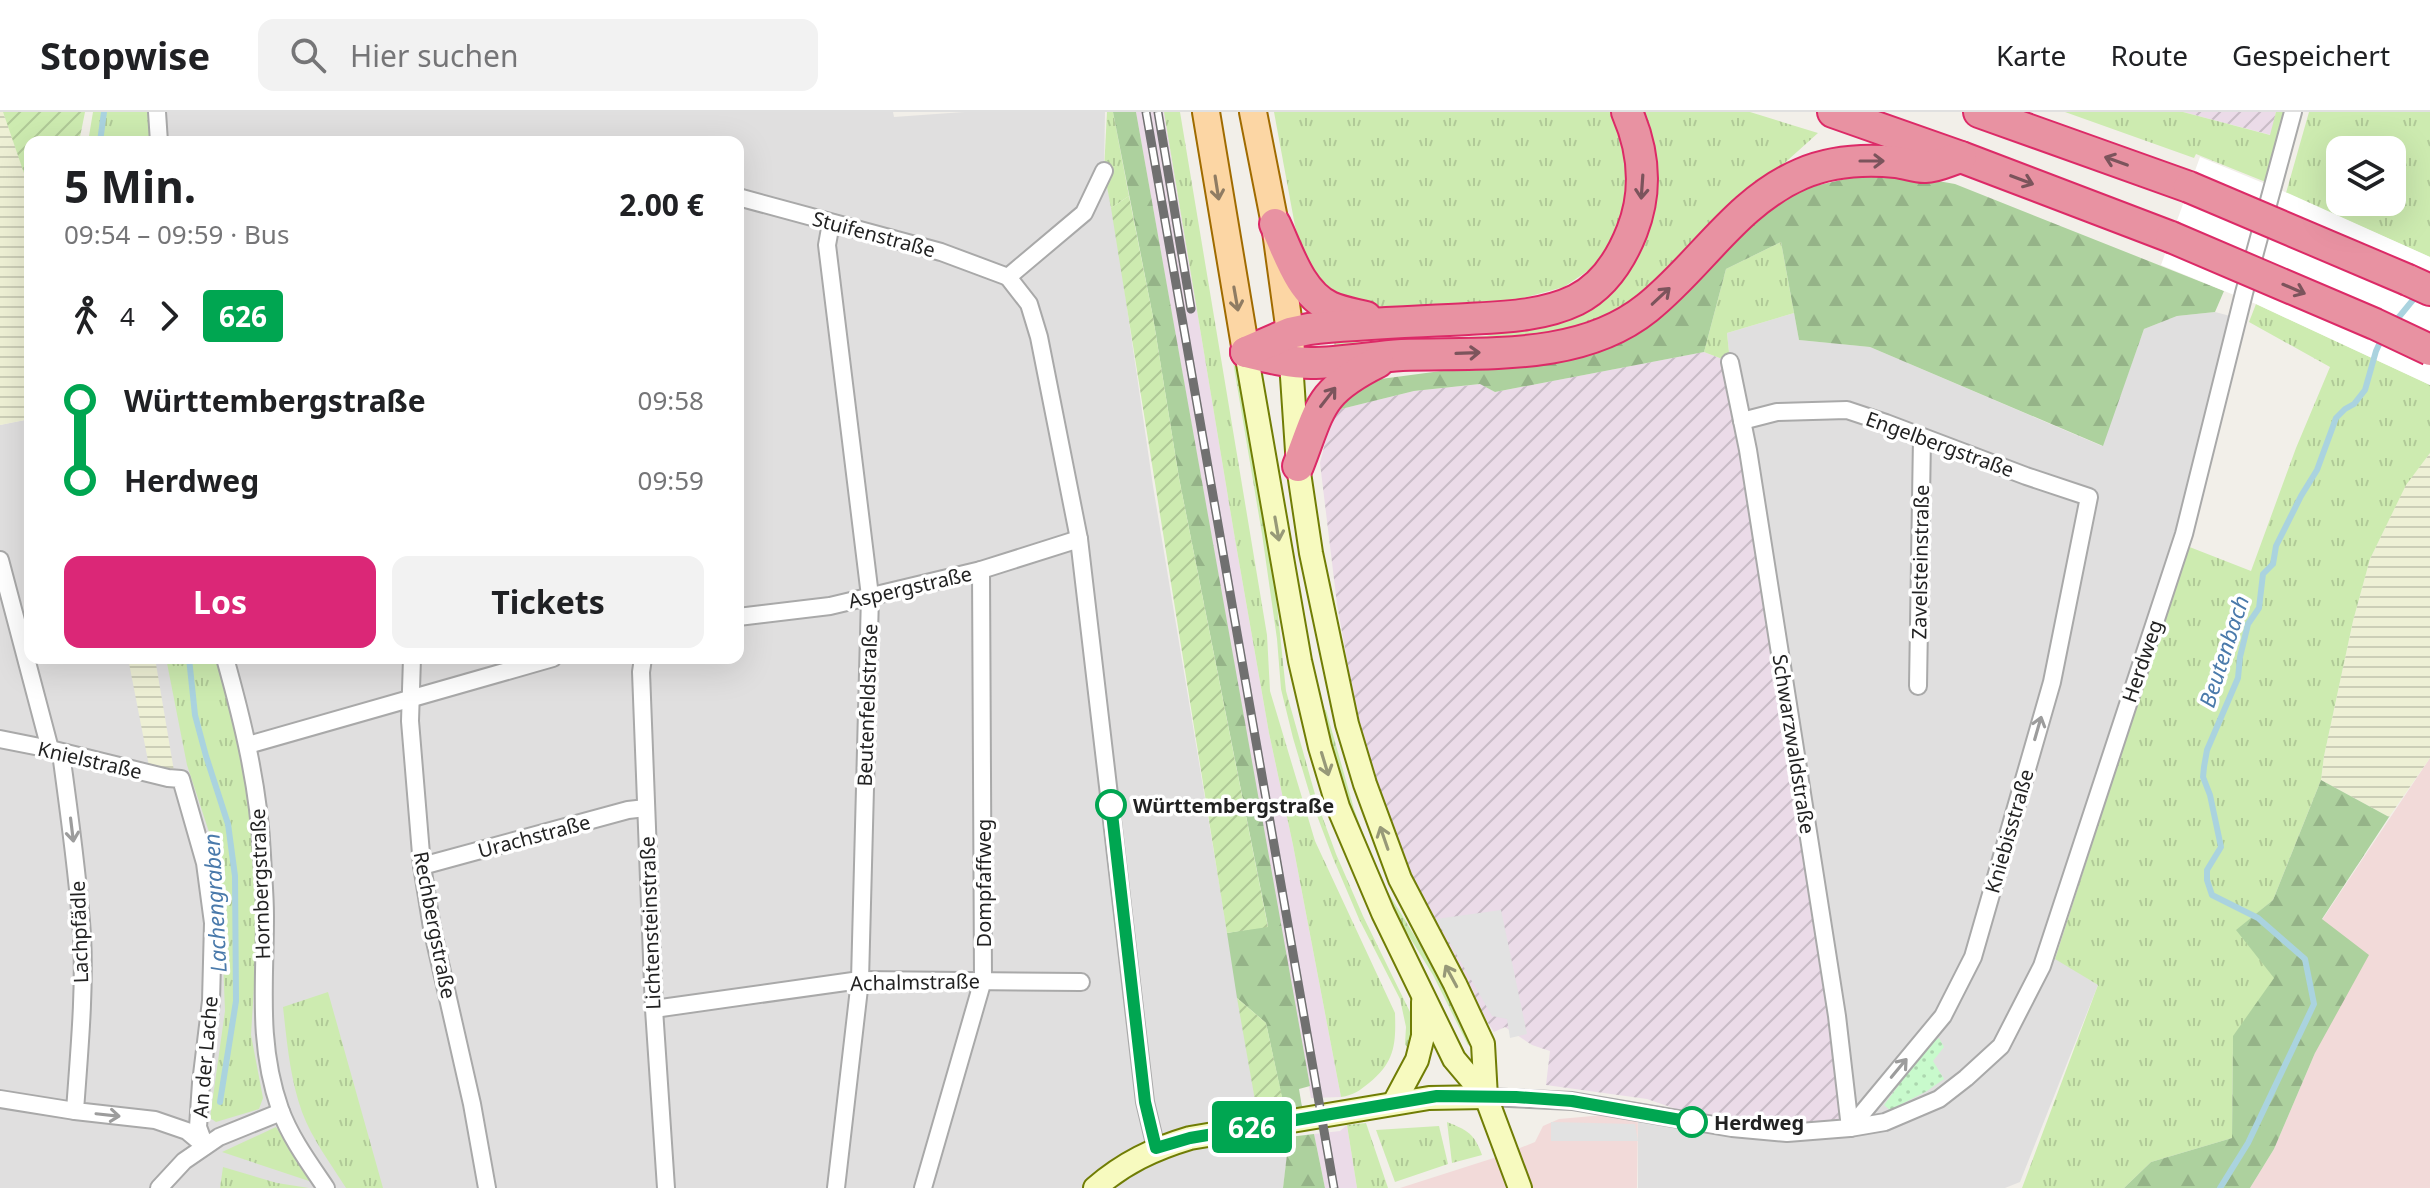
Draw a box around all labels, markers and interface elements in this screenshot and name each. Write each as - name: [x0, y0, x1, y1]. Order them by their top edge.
- search box: [258, 19, 818, 91]
- text: Stopwise: [40, 29, 210, 81]
- icon: search: [286, 33, 330, 77]
- text: Hier suchen: [350, 35, 518, 76]
- text: Karte: [1996, 36, 2066, 74]
- text: Route: [2110, 36, 2188, 74]
- text: Gespeichert: [2232, 36, 2390, 74]
- map controls: [2326, 136, 2406, 216]
- button: layers: [2326, 136, 2406, 216]
- one-way arrow: [2104, 153, 2129, 167]
- one-way arrow: [1858, 154, 1885, 169]
- text: 5 Min.: [64, 156, 196, 216]
- one-way arrow: [1211, 174, 1226, 200]
- one-way arrow: [1634, 174, 1649, 200]
- one-way arrow: [2009, 174, 2034, 188]
- text: 2.00 €: [619, 184, 704, 225]
- street label: Stuifenstraße: [810, 205, 938, 263]
- text: 09:54 – 09:59 · Bus: [64, 216, 289, 252]
- one-way arrow: [2281, 283, 2306, 298]
- one-way arrow: [1230, 285, 1245, 311]
- one-way arrow: [1650, 287, 1670, 305]
- icon: walk: [64, 294, 108, 338]
- icon: forward: [147, 294, 191, 338]
- text: 626: [219, 297, 267, 335]
- text: 4: [120, 298, 135, 334]
- one-way arrow: [1454, 345, 1481, 360]
- text: Württembergstraße: [124, 380, 426, 421]
- text: 09:58: [638, 382, 704, 418]
- one-way arrow: [1320, 387, 1337, 408]
- street label: Engelbergstraße: [1862, 405, 2018, 483]
- text: Herdweg: [124, 460, 259, 501]
- text: 09:59: [638, 462, 704, 498]
- street label: Zavelsteinstraße: [1905, 484, 1935, 640]
- one-way arrow: [1270, 516, 1285, 541]
- button: Los: [64, 556, 376, 648]
- button: Tickets: [392, 556, 704, 648]
- street label: Aspergstraße: [846, 560, 974, 614]
- water label: Beutenbach: [2191, 591, 2255, 711]
- street label: Herdweg: [2115, 616, 2169, 706]
- street label: Beutenfeldstraße: [851, 623, 883, 787]
- street label: Schwarzwaldstraße: [1766, 652, 1822, 836]
- one-way arrow: [2032, 716, 2047, 742]
- street label: Knielstraße: [35, 735, 145, 785]
- one-way arrow: [1318, 751, 1333, 777]
- street label: Kniebisstraße: [1978, 766, 2040, 896]
- marker: Württembergstraße: [1096, 790, 1126, 820]
- place label: Württembergstraße: [1133, 792, 1334, 819]
- street label: Hornbergstraße: [244, 808, 276, 960]
- street label: Urachstraße: [475, 808, 593, 864]
- one-way arrow: [64, 816, 79, 843]
- street label: Dompfaffweg: [970, 819, 997, 947]
- one-way arrow: [1376, 826, 1390, 851]
- water label: Lachengraben: [195, 833, 233, 973]
- street label: Lichtensteinstraße: [633, 836, 667, 1010]
- street label: Rechbergstraße: [407, 849, 463, 1001]
- street label: Lachpfädle: [64, 880, 94, 984]
- one-way arrow: [1442, 965, 1458, 988]
- street label: Achalmstraße: [850, 967, 980, 997]
- street label: An der Lache: [186, 995, 224, 1119]
- one-way arrow: [1890, 1058, 1908, 1079]
- line badge: 626: [1206, 1101, 1298, 1153]
- one-way arrow: [94, 1107, 121, 1122]
- marker: Herdweg: [1677, 1107, 1707, 1137]
- text: 626: [1228, 1108, 1276, 1146]
- place label: Herdweg: [1714, 1109, 1804, 1136]

